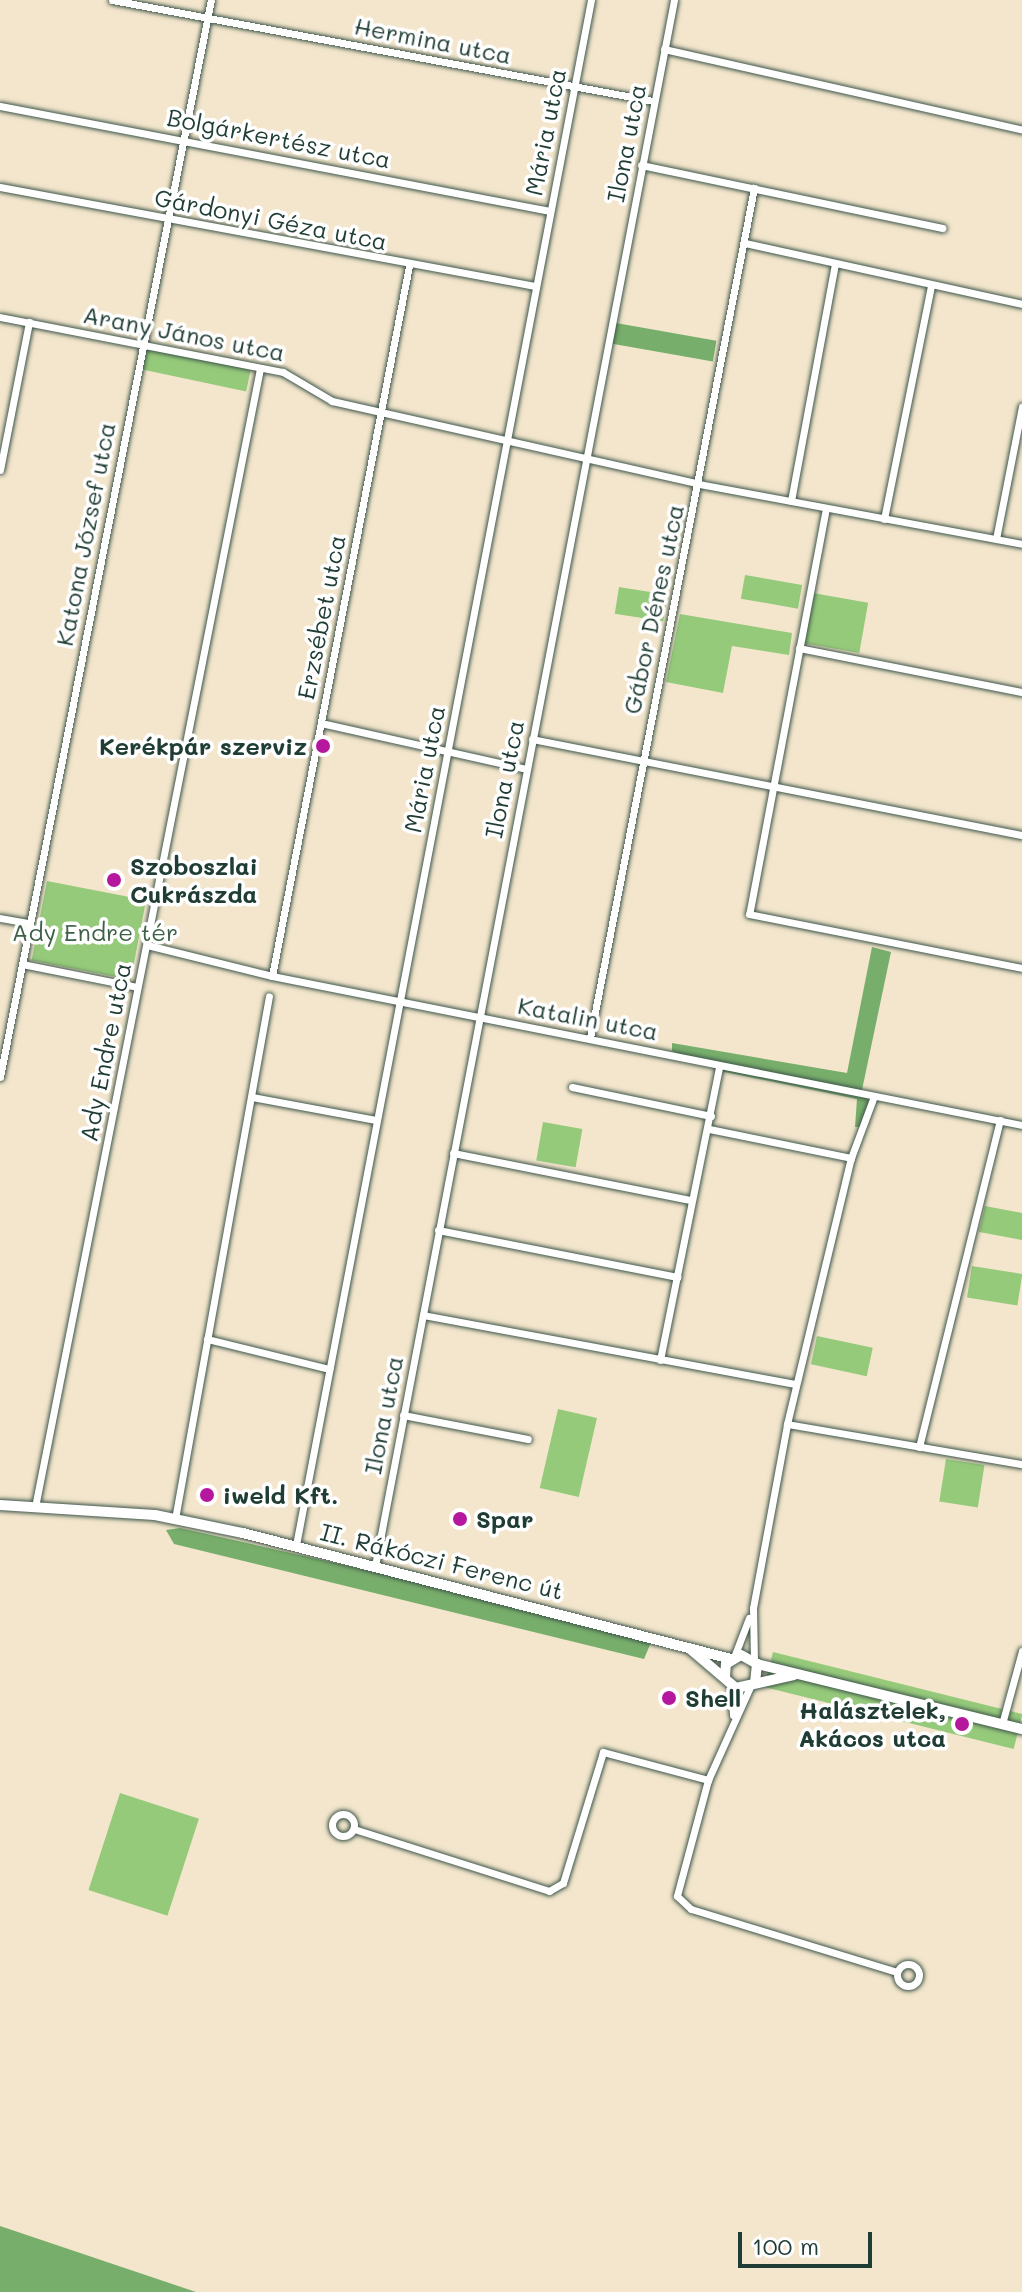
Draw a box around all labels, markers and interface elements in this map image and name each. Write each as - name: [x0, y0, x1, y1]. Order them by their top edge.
- street label: Hermina utca: [352, 11, 514, 69]
- street label: Mária utca: [519, 66, 571, 198]
- street label: Ilona utca: [600, 82, 652, 204]
- street label: Bolgárkertész utca: [165, 102, 393, 174]
- street label: Gárdonyi Géza utca: [152, 182, 390, 256]
- street label: Arany János utca: [81, 299, 287, 367]
- street label: Katona József utca: [49, 420, 121, 648]
- street label: Gábor Dénes utca: [617, 502, 689, 716]
- street label: Erzsébet utca: [291, 532, 351, 702]
- street label: Mária utca: [398, 703, 450, 835]
- street label: Ilona utca: [478, 718, 530, 840]
- place label: Kerékpár szerviz: [99, 732, 307, 760]
- marker: Kerékpár szerviz: [314, 737, 332, 755]
- place label: Szoboszlai Cukrászda: [130, 852, 258, 908]
- marker: Szoboszlai Cukrászda: [105, 871, 123, 889]
- park label: Ady Endre tér: [12, 918, 178, 946]
- street label: Ady Endre utca: [74, 960, 136, 1144]
- street label: Katalin utca: [515, 990, 661, 1046]
- street label: Ilona utca: [357, 1354, 409, 1476]
- place label: iweld Kft.: [223, 1481, 338, 1509]
- marker: iweld Kft.: [198, 1486, 216, 1504]
- place label: Spar: [476, 1505, 533, 1533]
- marker: Spar: [451, 1510, 469, 1528]
- street label: II. Rákóczi Ferenc út: [317, 1517, 567, 1605]
- place label: Shell: [685, 1684, 741, 1712]
- marker: Shell: [660, 1689, 678, 1707]
- place label: Halásztelek, Akácos utca: [798, 1696, 946, 1752]
- marker: Halásztelek, Akácos utca: [953, 1715, 971, 1733]
- scale bar: [742, 2216, 876, 2266]
- text: 100 m: [752, 2230, 819, 2261]

